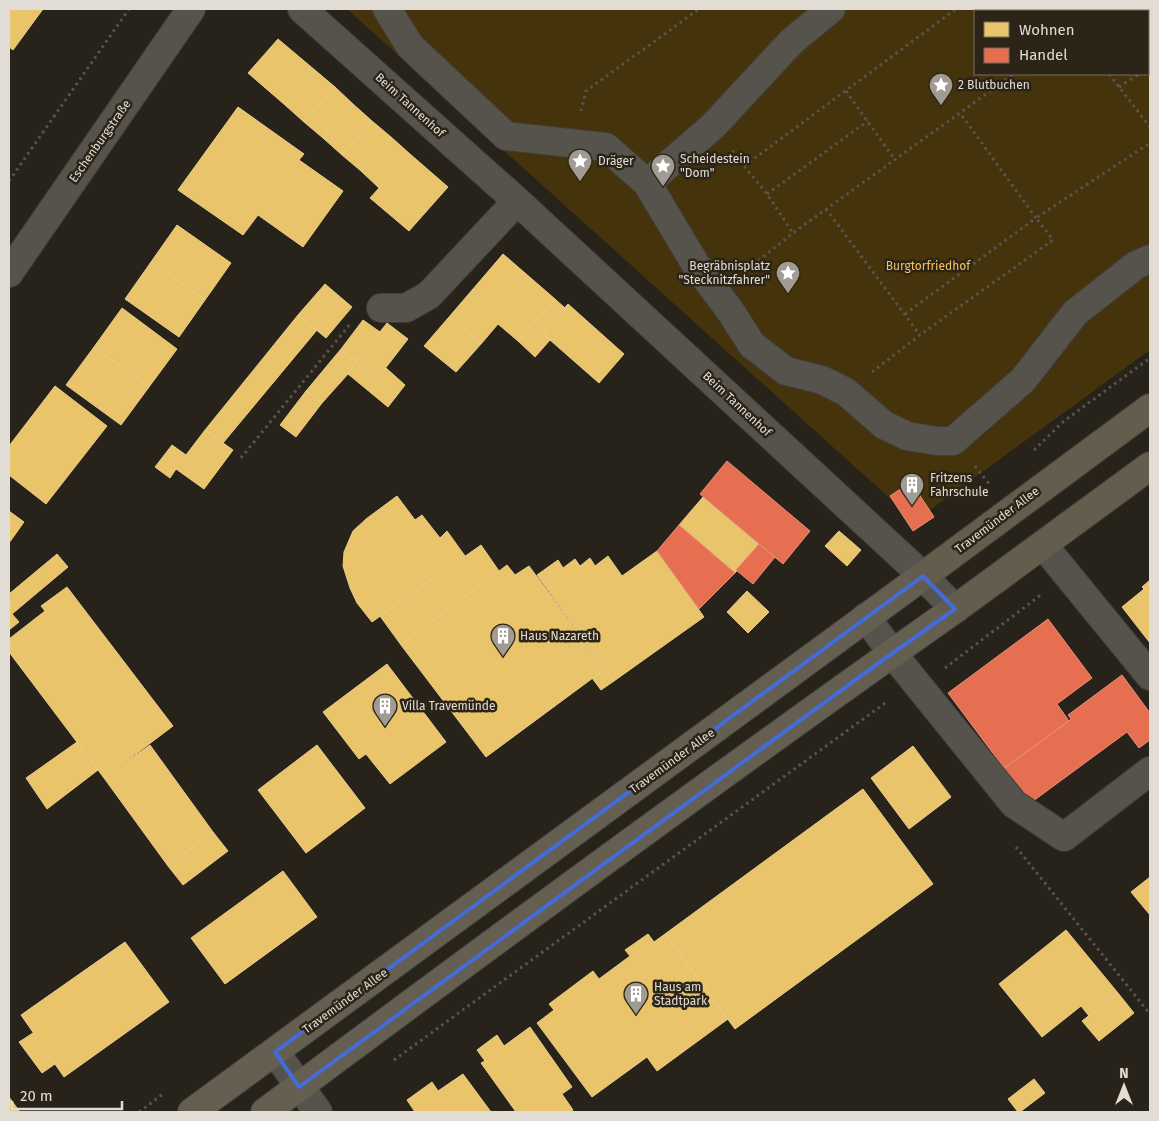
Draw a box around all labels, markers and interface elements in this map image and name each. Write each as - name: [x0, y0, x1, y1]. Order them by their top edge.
- legend: [974, 10, 1149, 75]
- text: Wohnen: [1019, 21, 1075, 39]
- text: Handel: [1019, 46, 1068, 64]
- street label: Beim Tannenhof: [372, 70, 448, 140]
- place icon: 2 Blutbuchen: [928, 72, 954, 106]
- place label: 2 Blutbuchen: [958, 78, 1030, 92]
- street label: Eschenburgstraße: [66, 97, 134, 185]
- place icon: Dräger: [567, 148, 593, 182]
- place label: Scheidestein "Dom": [680, 152, 750, 180]
- place icon: Scheidestein "Dom": [650, 153, 676, 187]
- place label: Dräger: [598, 154, 634, 168]
- place label: Begräbnisplatz "Stecknitzfahrer": [679, 259, 770, 287]
- park label: Burgtorfriedhof: [886, 259, 971, 273]
- place icon: Begräbnisplatz "Stecknitzfahrer": [775, 260, 801, 294]
- street label: Beim Tannenhof: [700, 369, 775, 440]
- place label: Fritzens Fahrschule: [930, 471, 989, 499]
- building icon: Fritzens Fahrschule: [899, 472, 925, 506]
- street label: Travemünder Allee: [952, 484, 1042, 556]
- building icon: Haus Nazareth: [490, 623, 516, 657]
- place label: Haus Nazareth: [520, 629, 599, 643]
- building icon: Villa Travemünde: [372, 693, 398, 727]
- place label: Villa Travemünde: [402, 699, 496, 713]
- street label: Travemünder Allee: [627, 725, 717, 797]
- street label: Travemünder Allee: [300, 965, 390, 1037]
- place label: Haus am Stadtpark: [654, 980, 708, 1008]
- building icon: Haus am Stadtpark: [623, 981, 649, 1015]
- north arrow: [1099, 1061, 1149, 1111]
- text: N: [1119, 1065, 1129, 1082]
- scale bar: [12, 1078, 122, 1110]
- text: 20 m: [20, 1087, 53, 1105]

